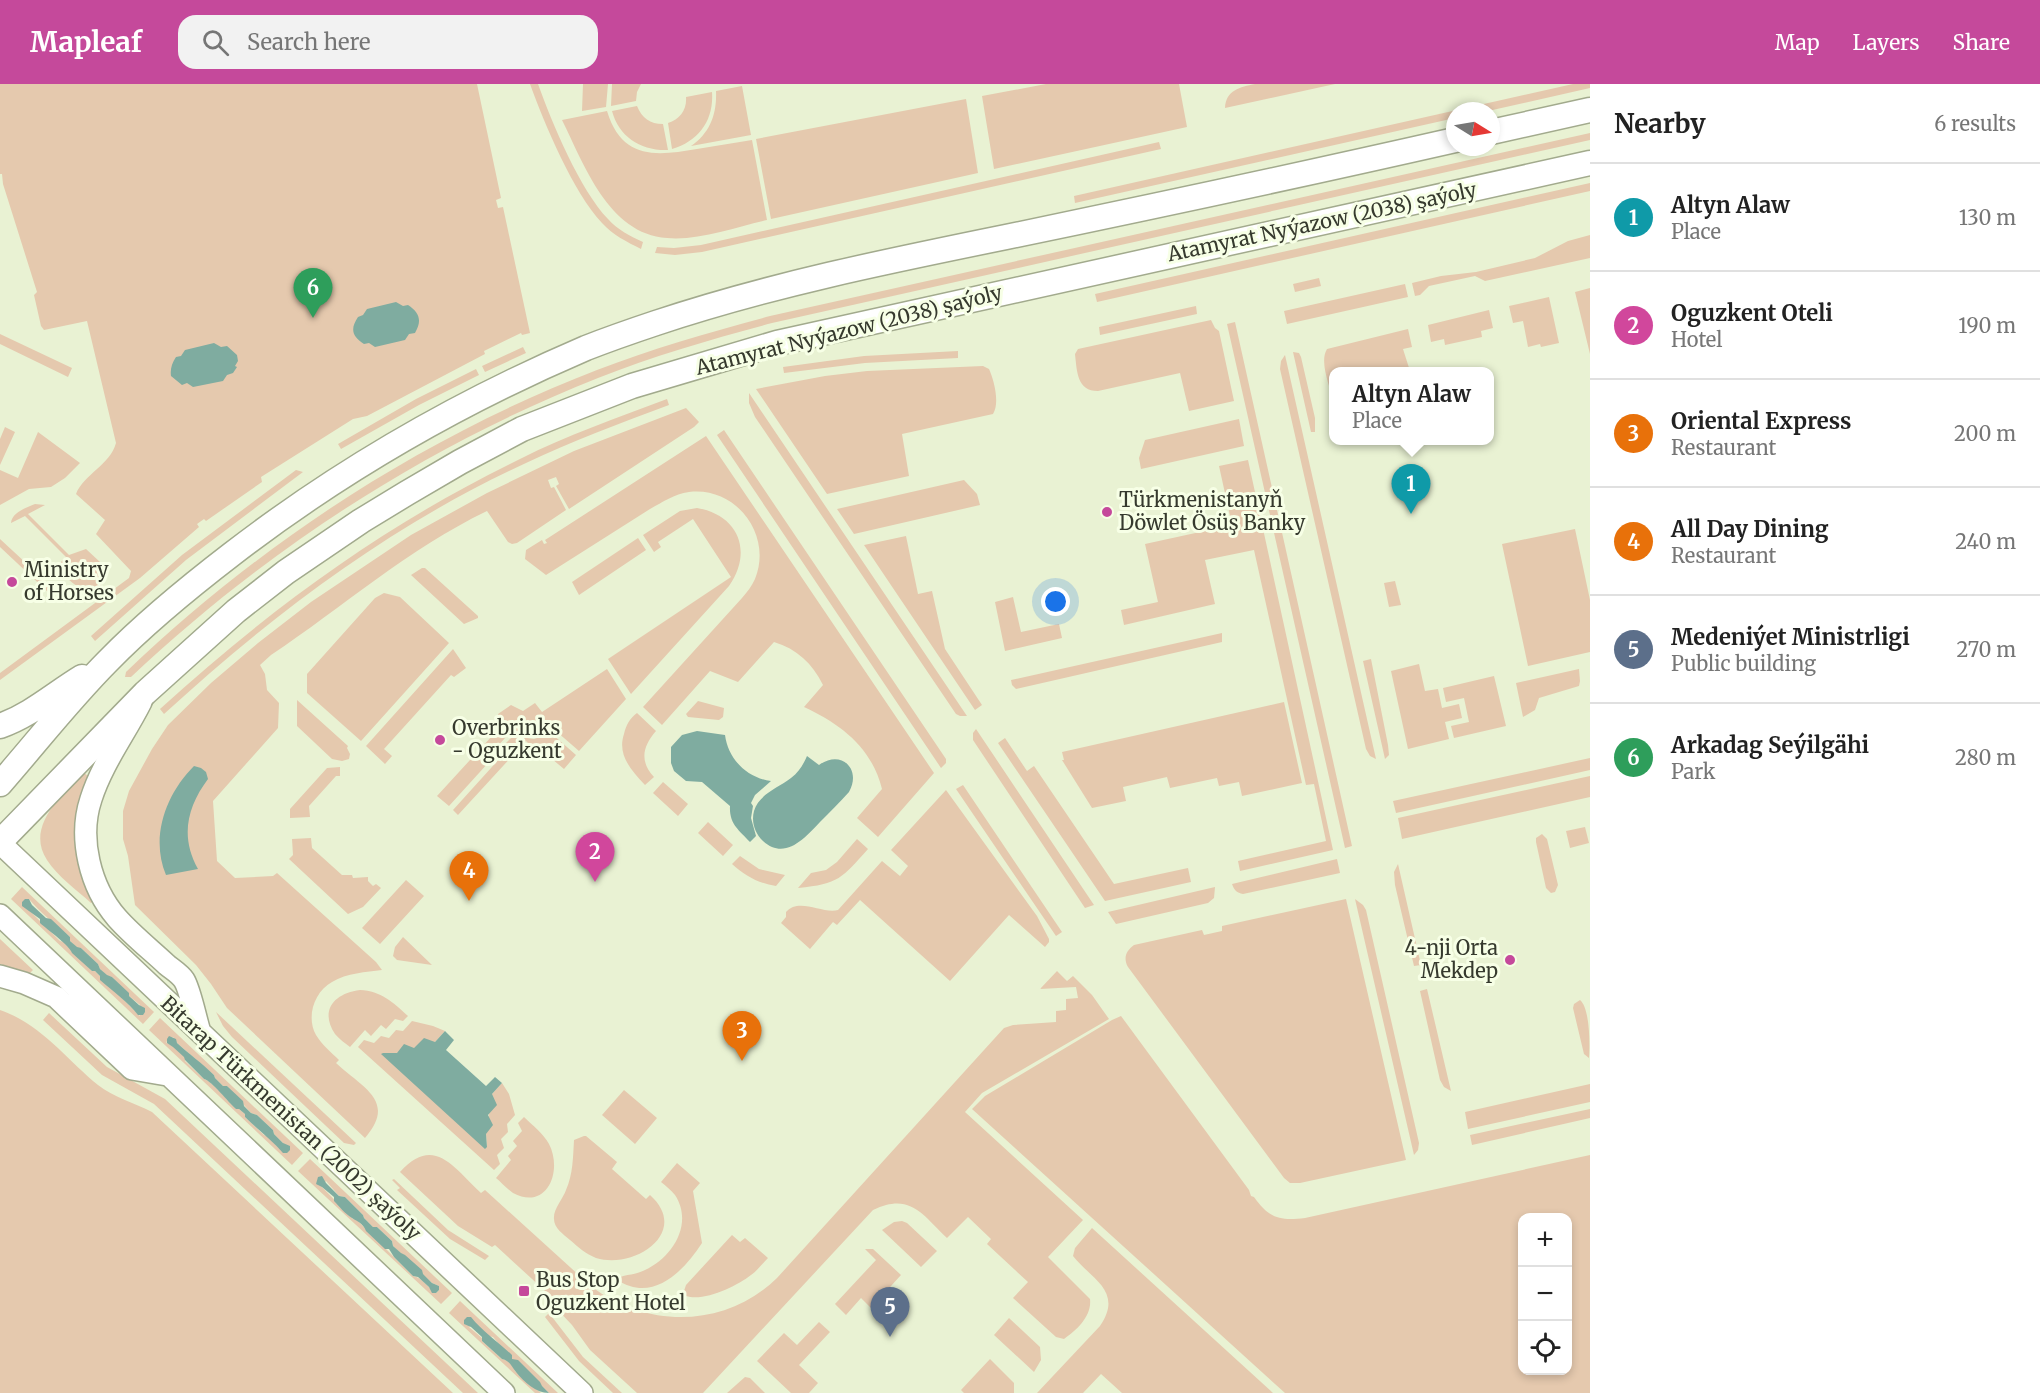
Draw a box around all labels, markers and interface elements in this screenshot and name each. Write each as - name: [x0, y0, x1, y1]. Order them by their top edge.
- search box: [178, 15, 598, 69]
- text: Mapleaf: [30, 24, 142, 60]
- icon: search: [199, 26, 232, 59]
- text: Search here: [247, 28, 370, 56]
- text: Map: [1775, 29, 1820, 56]
- text: Layers: [1853, 29, 1920, 56]
- text: Share: [1953, 29, 2010, 56]
- north arrow: [1446, 102, 1500, 156]
- text: Nearby: [1614, 107, 1706, 140]
- text: 6 results: [1934, 111, 2016, 136]
- street label: Atamyrat Nyýazow (2038) şaýoly: [1164, 176, 1479, 267]
- text: Altyn Alaw: [1671, 191, 1790, 219]
- text: 1: [1629, 205, 1638, 230]
- text: 130 m: [1959, 205, 2016, 230]
- text: Place: [1671, 219, 1721, 244]
- pin: 6: [294, 268, 332, 318]
- street label: Atamyrat Nyýazow (2038) şaýoly: [692, 279, 1005, 380]
- text: Oguzkent Oteli: [1671, 299, 1833, 327]
- text: 2: [1628, 313, 1639, 338]
- text: 190 m: [1958, 313, 2016, 338]
- text: Hotel: [1671, 327, 1722, 352]
- popup: [1329, 367, 1494, 445]
- text: Altyn Alaw: [1352, 380, 1471, 408]
- text: Oriental Express: [1671, 407, 1851, 435]
- text: Place: [1352, 408, 1402, 433]
- text: 3: [1628, 421, 1639, 446]
- text: 200 m: [1954, 421, 2016, 446]
- text: Restaurant: [1671, 435, 1776, 460]
- pin: 1: [1392, 464, 1430, 514]
- place label: Türkmenistanyň Döwlet Ösüş Banky: [1119, 487, 1306, 535]
- marker: Türkmenistanyň Döwlet Ösüş Banky: [1100, 505, 1114, 519]
- text: All Day Dining: [1671, 515, 1828, 543]
- text: 4: [1627, 529, 1640, 554]
- text: 240 m: [1955, 529, 2016, 554]
- text: Restaurant: [1671, 543, 1776, 568]
- place label: Ministry of Horses: [24, 557, 114, 605]
- marker: Ministry of Horses: [5, 575, 19, 589]
- your location: [1041, 587, 1070, 616]
- text: Medeniýet Ministrligi: [1671, 623, 1910, 651]
- text: 5: [1628, 637, 1639, 662]
- text: 270 m: [1956, 637, 2016, 662]
- text: Public building: [1671, 651, 1816, 676]
- place label: Overbrinks - Oguzkent: [452, 715, 562, 763]
- text: Arkadag Seýilgähi: [1671, 731, 1869, 759]
- marker: Overbrinks - Oguzkent: [433, 733, 447, 747]
- text: 6: [1627, 745, 1640, 770]
- text: 280 m: [1955, 745, 2016, 770]
- text: Park: [1671, 759, 1715, 784]
- pin: 2: [576, 832, 614, 882]
- pin: 4: [450, 852, 488, 901]
- place label: 4-nji Orta Mekdep: [1405, 935, 1498, 983]
- marker: 4-nji Orta Mekdep: [1503, 953, 1517, 967]
- street label: Bitarap Türkmenistan (2002) şaýoly: [156, 990, 427, 1245]
- pin: 3: [722, 1012, 762, 1061]
- map controls: [1518, 1213, 1572, 1375]
- button: +: [1518, 1213, 1572, 1267]
- place label: Bus Stop Oguzkent Hotel: [536, 1267, 685, 1315]
- button: −: [1518, 1267, 1572, 1321]
- marker: Bus Stop Oguzkent Hotel: [517, 1284, 531, 1298]
- pin: 5: [870, 1288, 910, 1337]
- button: locate: [1518, 1321, 1572, 1375]

